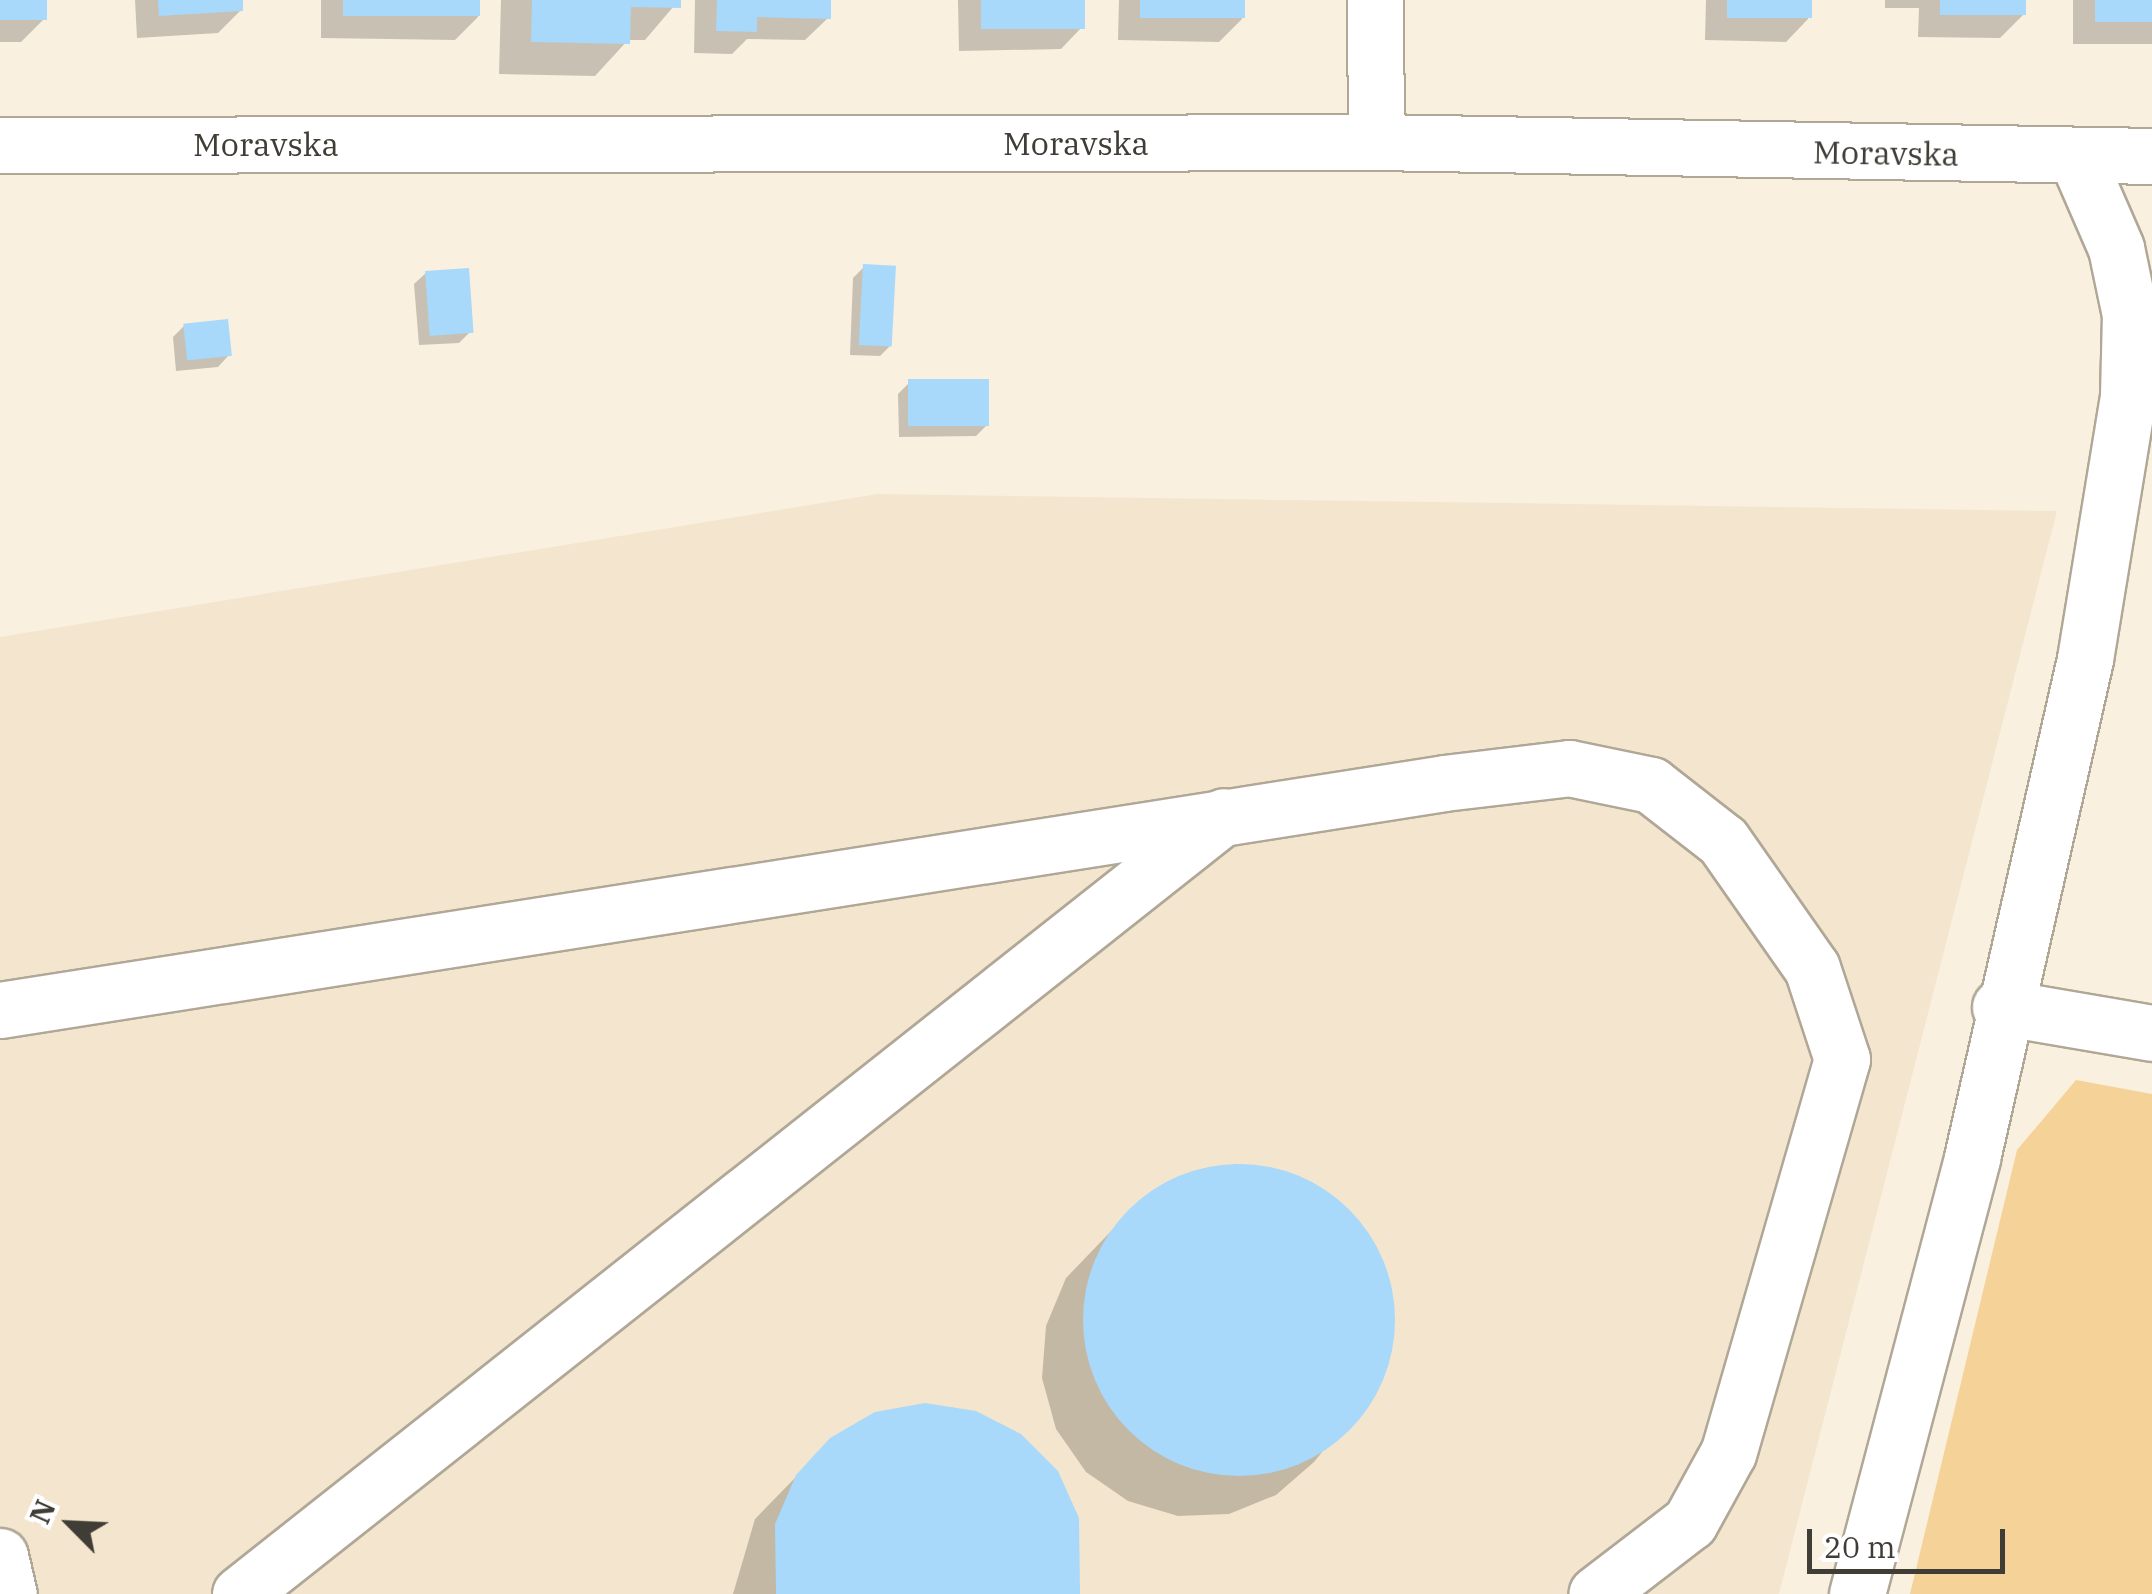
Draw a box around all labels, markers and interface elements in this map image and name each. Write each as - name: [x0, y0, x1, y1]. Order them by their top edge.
- street label: Moravska: [1003, 124, 1149, 162]
- street label: Moravska: [193, 125, 339, 163]
- street label: Moravska: [1813, 133, 1959, 173]
- north arrow: [20, 1474, 120, 1574]
- text: N: [21, 1494, 64, 1529]
- scale bar: [1812, 1509, 2010, 1571]
- text: 20 m: [1824, 1527, 1896, 1566]

